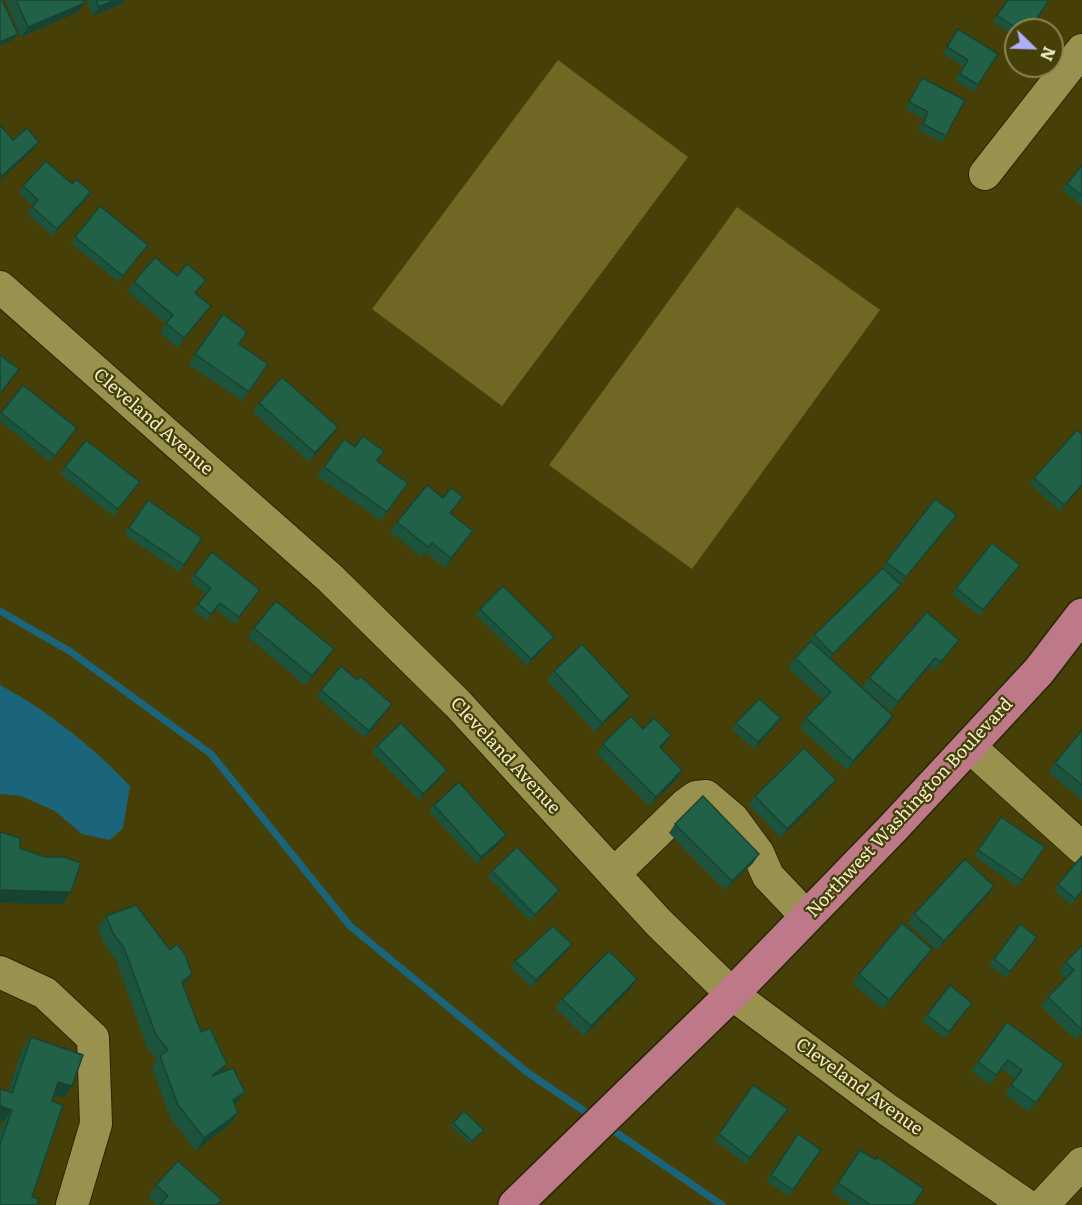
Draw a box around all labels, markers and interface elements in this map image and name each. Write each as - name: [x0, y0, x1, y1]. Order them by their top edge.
- north arrow: [1004, 18, 1064, 78]
- text: N: [1035, 43, 1062, 65]
- street label: Cleveland Avenue: [89, 364, 217, 480]
- street label: Cleveland Avenue: [445, 693, 565, 819]
- street label: Northwest Washington Boulevard: [802, 694, 1018, 922]
- street label: Cleveland Avenue: [791, 1034, 927, 1140]

